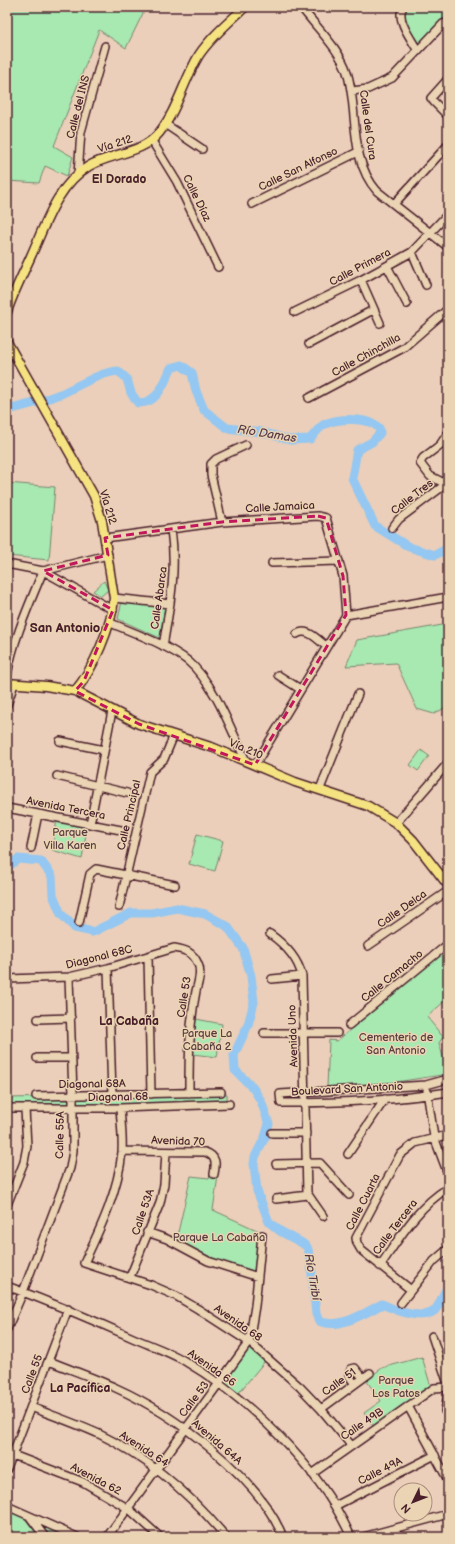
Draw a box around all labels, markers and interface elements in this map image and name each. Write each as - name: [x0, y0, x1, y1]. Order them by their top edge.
- street label: Calle del INS: [64, 74, 92, 140]
- street label: Calle del Cura: [357, 89, 379, 161]
- street label: Vía 212: [96, 132, 134, 156]
- street label: Calle San Alfonso: [256, 144, 340, 194]
- district label: El Dorado: [92, 172, 146, 187]
- street label: Calle Díaz: [180, 172, 214, 224]
- street label: Calle Primera: [327, 245, 393, 289]
- street label: Calle Chinchilla: [329, 331, 403, 379]
- water label: Río Damas: [236, 422, 298, 446]
- street label: Calle Tres: [388, 476, 436, 517]
- street label: Vía 212: [97, 488, 120, 526]
- street label: Calle Jamaica: [245, 499, 315, 515]
- street label: Calle Abarca: [148, 566, 170, 630]
- district label: San Antonio: [30, 620, 100, 636]
- street label: Vía 210: [227, 736, 265, 762]
- street label: Calle Principal: [115, 779, 143, 851]
- street label: Avenida Tercera: [25, 794, 107, 822]
- park label: Parque Villa Karen: [43, 826, 97, 852]
- street label: Calle Delca: [375, 887, 429, 931]
- street label: Diagonal 68C: [64, 942, 134, 972]
- street label: Calle Camacho: [358, 947, 426, 1005]
- street label: Calle 53: [174, 975, 194, 1018]
- street label: Avenida Uno: [285, 1004, 301, 1068]
- district label: La Cabaña: [99, 1014, 159, 1029]
- park label: Parque La Cabaña 2: [182, 1027, 232, 1053]
- park label: Cementerio de San Antonio: [359, 1031, 434, 1057]
- street label: Diagonal 68A: [58, 1077, 126, 1091]
- street label: Boulevard San Antonio: [291, 1080, 403, 1098]
- street label: Diagonal 68: [88, 1090, 148, 1104]
- street label: Calle 55A: [53, 1111, 67, 1159]
- street label: Avenida 70: [151, 1134, 206, 1148]
- street label: Calle Cuarta: [343, 1171, 383, 1233]
- street label: Calle 53A: [129, 1187, 157, 1237]
- street label: Calle Tercera: [370, 1197, 420, 1257]
- park label: Parque La Cabaña: [173, 1231, 265, 1244]
- water label: Río Tiribí: [301, 1253, 324, 1304]
- street label: Avenida 68: [212, 1302, 264, 1344]
- street label: Avenida 66: [185, 1347, 239, 1389]
- street label: Calle 55: [19, 1353, 45, 1395]
- street label: Calle 51: [319, 1365, 359, 1399]
- park label: Parque Los Patos: [372, 1374, 421, 1400]
- street label: Calle 53: [176, 1378, 212, 1419]
- district label: La Pacífica: [50, 1381, 110, 1396]
- street label: Calle 49B: [338, 1405, 386, 1443]
- street label: Avenida 64A: [189, 1417, 245, 1468]
- street label: Avenida 64: [117, 1428, 171, 1470]
- street label: Calle 49A: [356, 1454, 405, 1488]
- street label: Avenida 62: [68, 1460, 124, 1498]
- north arrow: [393, 1482, 433, 1522]
- text: N: [398, 1501, 414, 1516]

